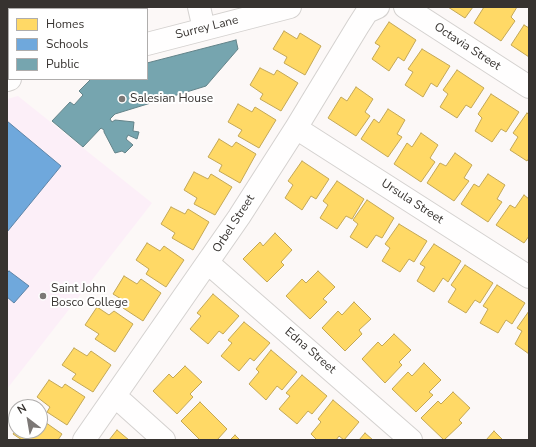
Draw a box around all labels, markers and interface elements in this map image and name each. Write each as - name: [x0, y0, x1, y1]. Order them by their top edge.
- legend: [8, 8, 148, 80]
- street label: Surrey Lane: [174, 13, 240, 43]
- text: Homes: [46, 16, 84, 32]
- street label: Octavia Street: [431, 20, 503, 74]
- text: Schools: [46, 36, 88, 52]
- text: Public: [46, 56, 79, 72]
- place label: Salesian House: [130, 92, 213, 106]
- marker: Salesian House: [117, 94, 127, 104]
- street label: Ursula Street: [378, 177, 446, 227]
- street label: Orbel Street: [210, 192, 258, 256]
- place label: Saint John Bosco College: [51, 282, 128, 310]
- marker: Saint John Bosco College: [38, 291, 48, 301]
- street label: Edna Street: [282, 325, 338, 377]
- north arrow: [8, 399, 48, 439]
- text: N: [15, 401, 29, 418]

